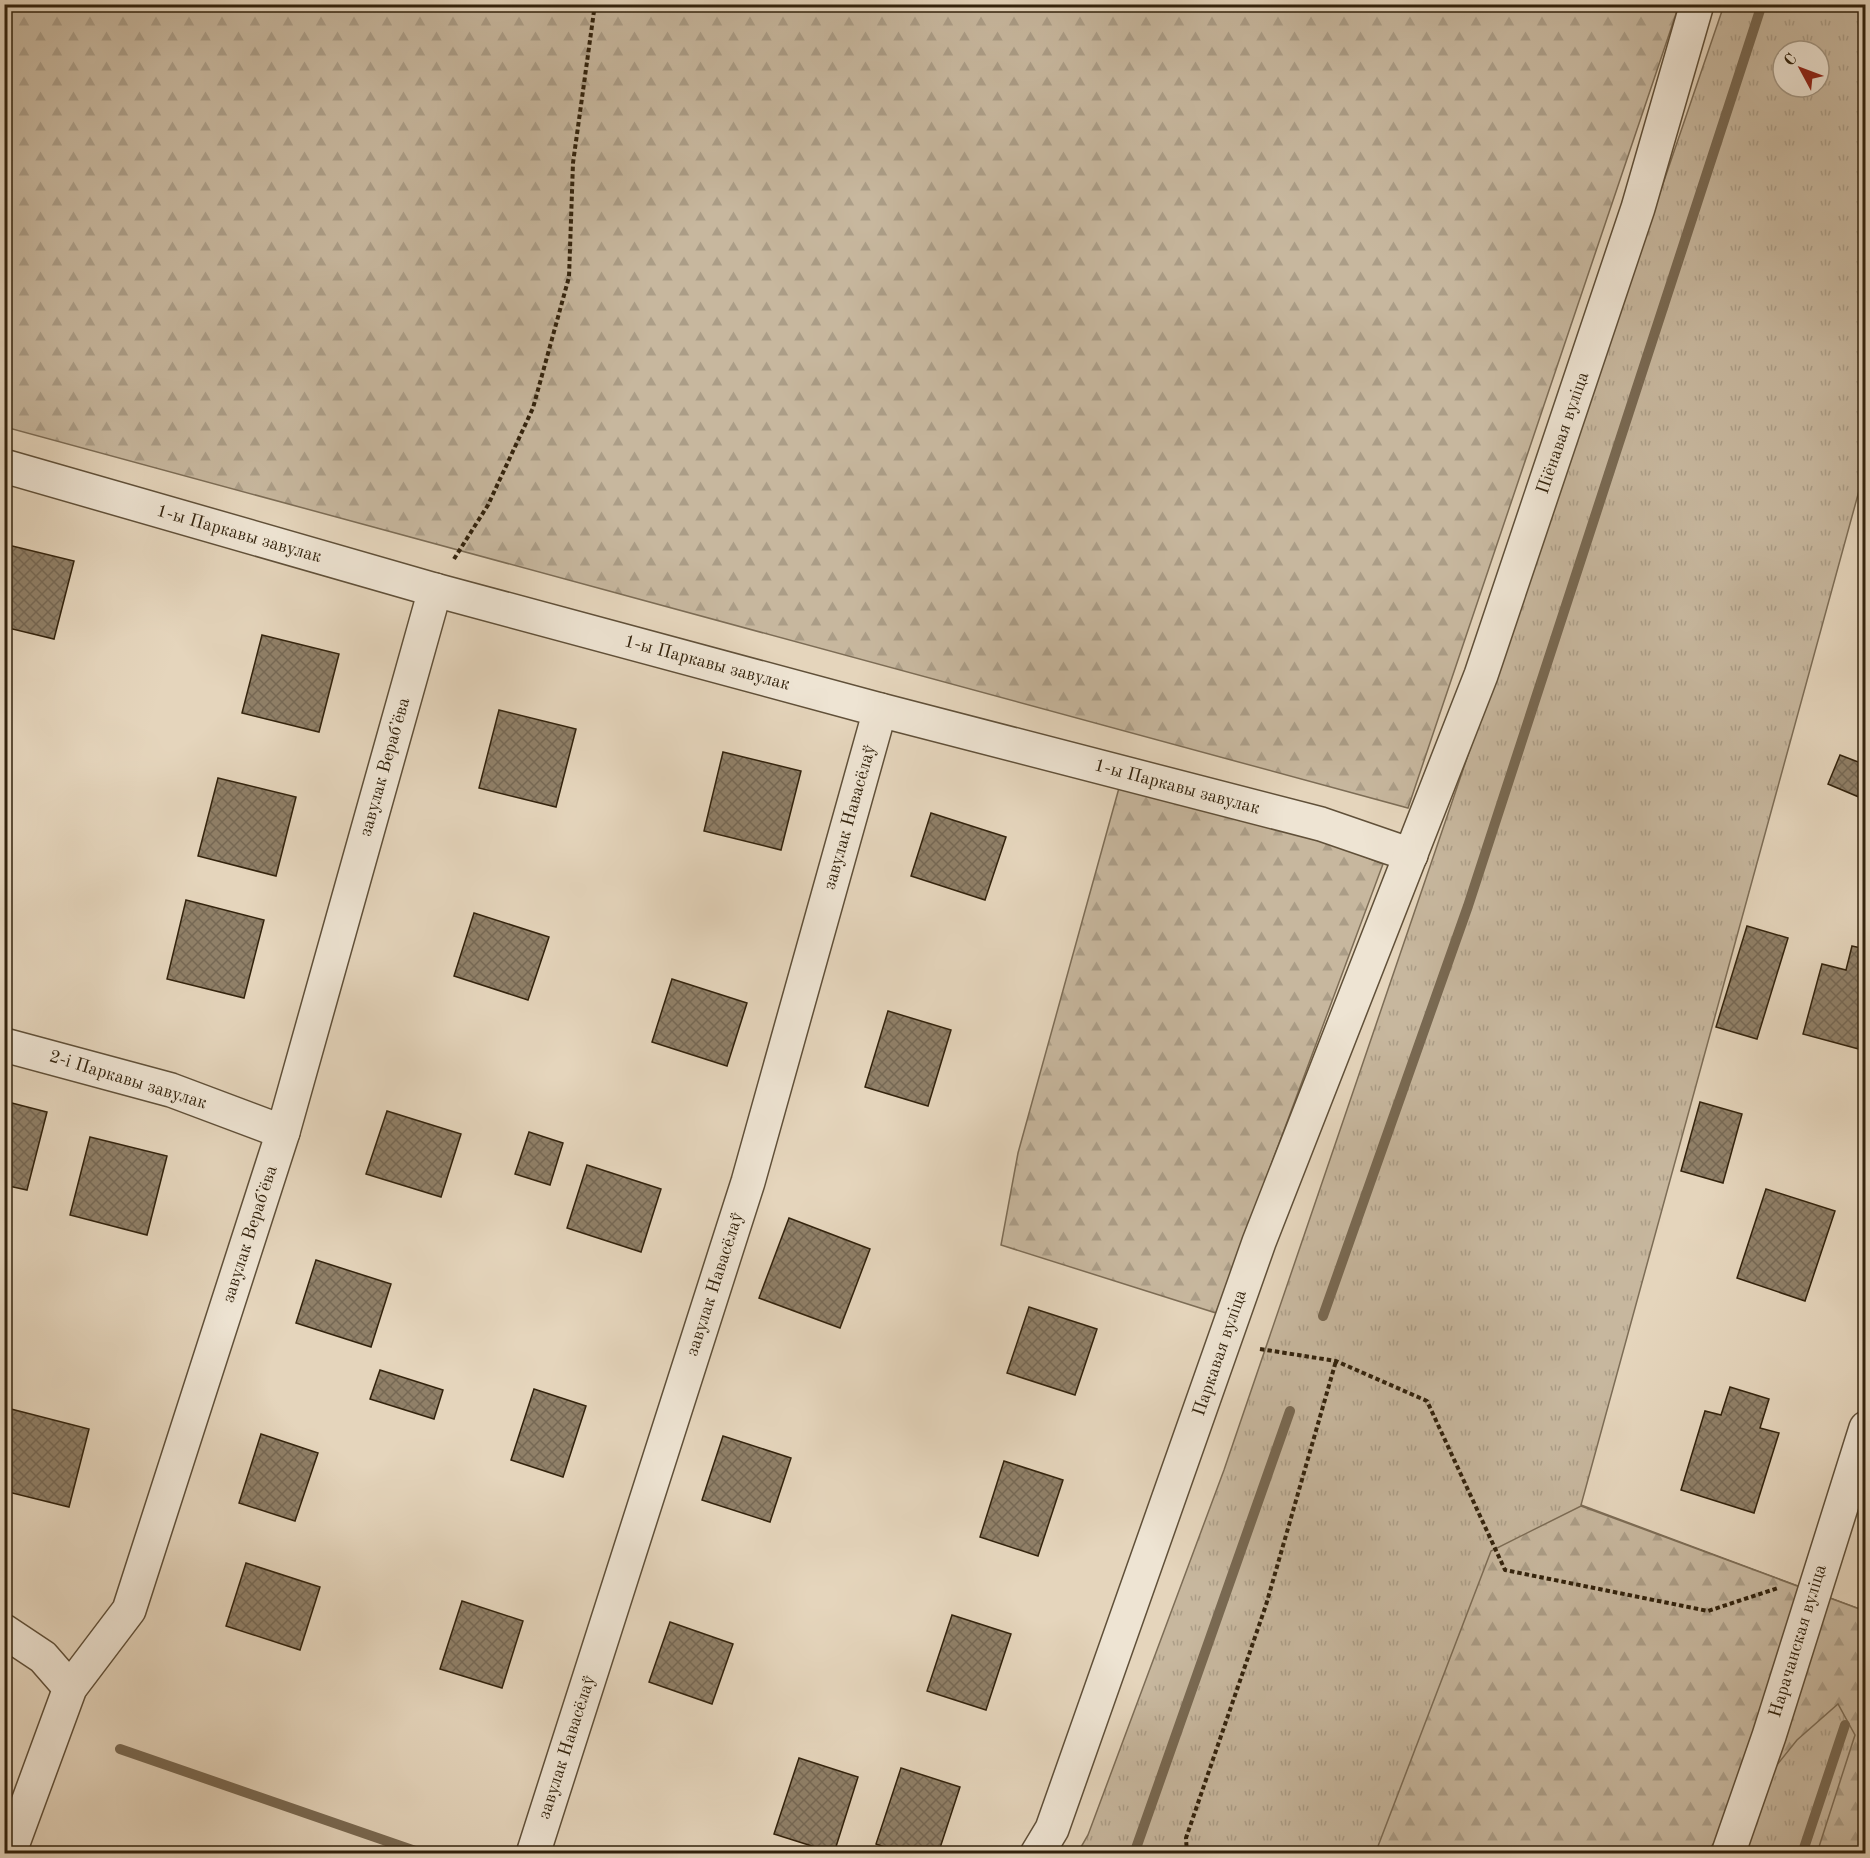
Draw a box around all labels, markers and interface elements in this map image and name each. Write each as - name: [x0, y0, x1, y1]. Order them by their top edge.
- north arrow: [1771, 39, 1831, 99]
- text: С: [1782, 51, 1801, 70]
- street label: Піёнавая вуліца: [1534, 370, 1592, 496]
- street label: 1-ы Паркавы завулак: [154, 502, 324, 566]
- street label: 1-ы Паркавы завулак: [622, 632, 792, 694]
- street label: завулак Верабʼёва: [357, 696, 413, 838]
- street label: завулак Навасёлаў: [821, 742, 879, 892]
- street label: 1-ы Паркавы завулак: [1092, 756, 1262, 818]
- street label: 2-і Паркавы завулак: [47, 1047, 209, 1113]
- street label: завулак Верабʼёва: [219, 1163, 281, 1305]
- street label: завулак Навасёлаў: [683, 1209, 747, 1358]
- street label: Паркавая вуліца: [1190, 1288, 1250, 1418]
- street label: Нарачанская вуліца: [1766, 1562, 1830, 1720]
- street label: завулак Навасёлаў: [535, 1672, 599, 1821]

